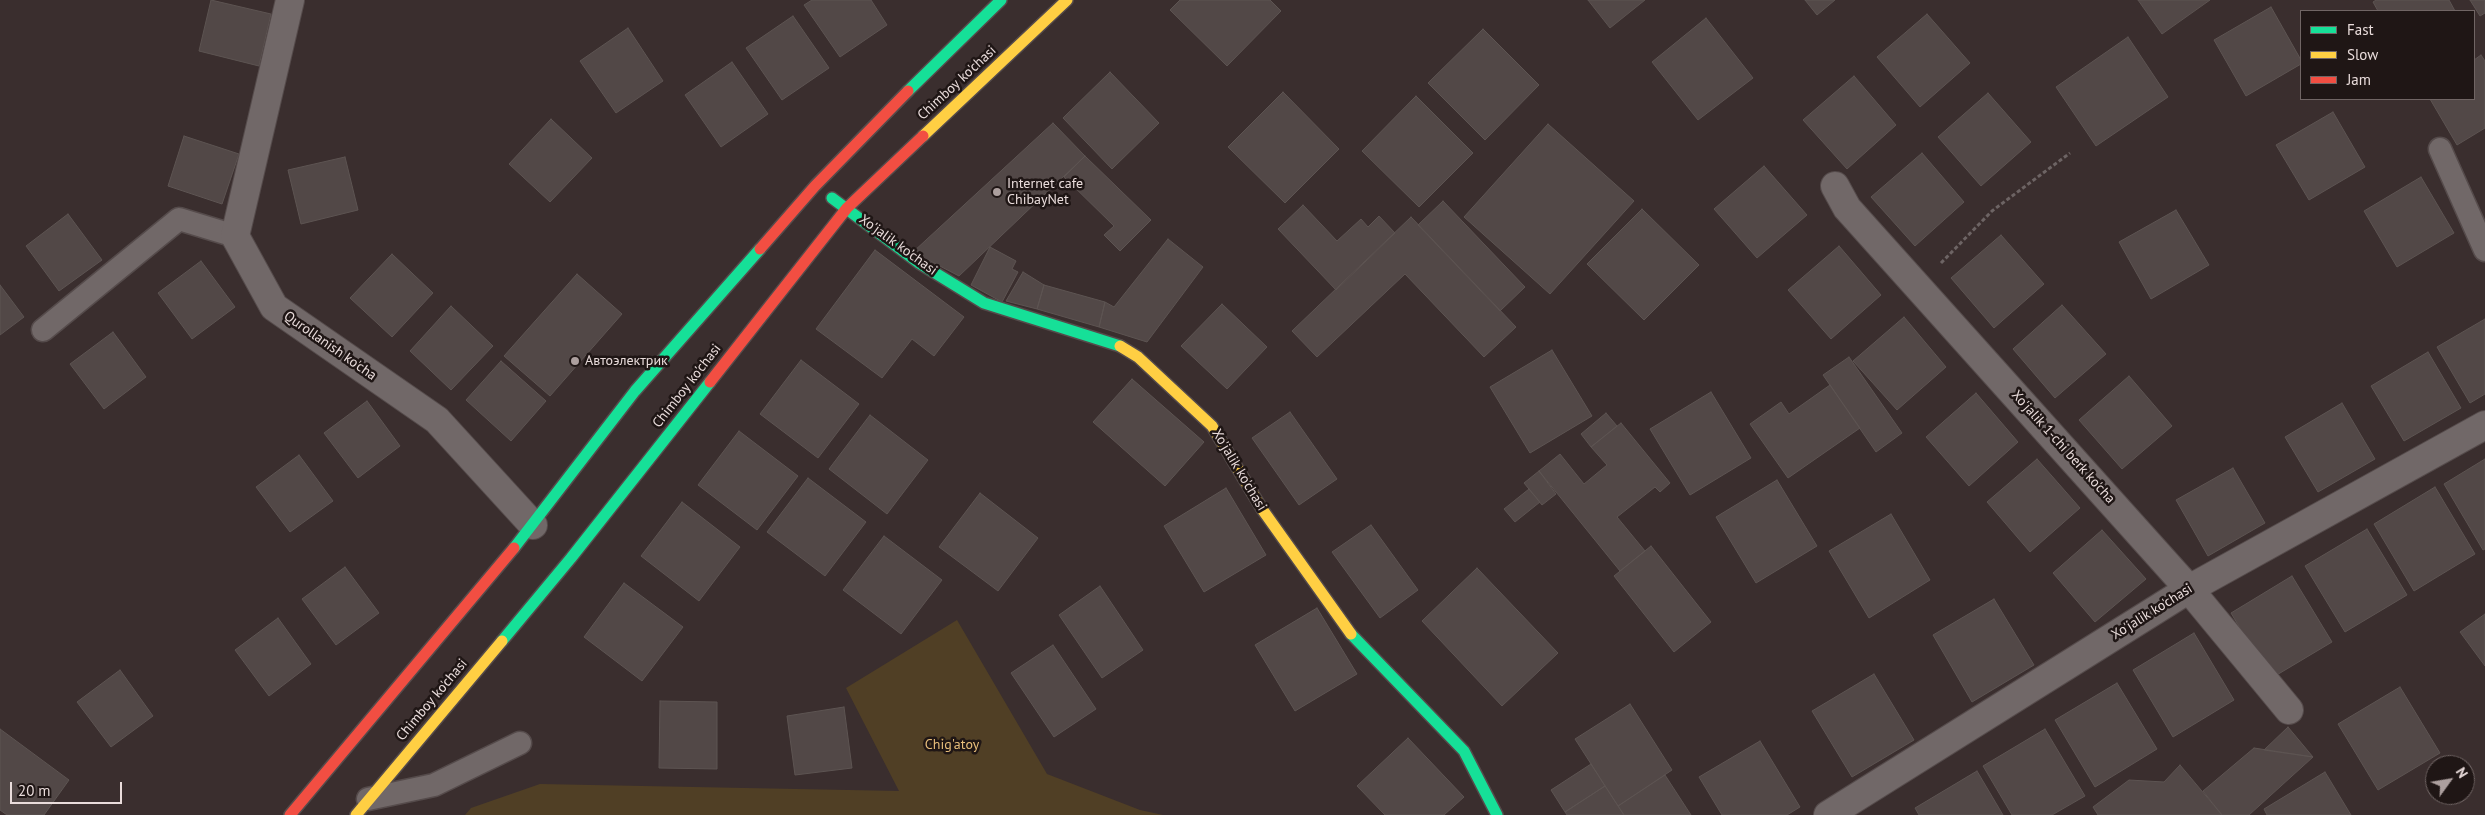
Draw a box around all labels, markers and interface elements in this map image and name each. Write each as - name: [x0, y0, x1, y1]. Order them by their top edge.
- legend: [2300, 10, 2475, 100]
- text: Fast: [2347, 20, 2374, 39]
- street label: Chimboy ko'chasi: [914, 42, 1000, 124]
- text: Slow: [2347, 45, 2378, 64]
- text: Jam: [2347, 70, 2371, 89]
- place label: Internet cafe ChibayNet: [1007, 176, 1083, 208]
- marker: Internet cafe ChibayNet: [991, 186, 1003, 198]
- street label: Xo'jalik ko'chasi: [856, 211, 940, 279]
- street label: Qurollanish ko'cha: [281, 308, 379, 384]
- street label: Chimboy ko'chasi: [649, 341, 725, 431]
- place label: Автоэлектрик: [585, 353, 668, 369]
- marker: Автоэлектрик: [569, 355, 581, 367]
- street label: Xo'jalik 1-chi berk ko'cha: [2008, 387, 2118, 507]
- street label: Xo'jalik ko'chasi: [1208, 426, 1270, 514]
- street label: Xo'jalik ko'chasi: [2108, 580, 2196, 644]
- street label: Chimboy ko'chasi: [393, 656, 471, 744]
- park label: Chig'atoy: [925, 737, 979, 753]
- north arrow: [2425, 755, 2475, 805]
- text: N: [2452, 764, 2472, 781]
- scale bar: [12, 772, 125, 804]
- text: 20 m: [18, 781, 51, 800]

